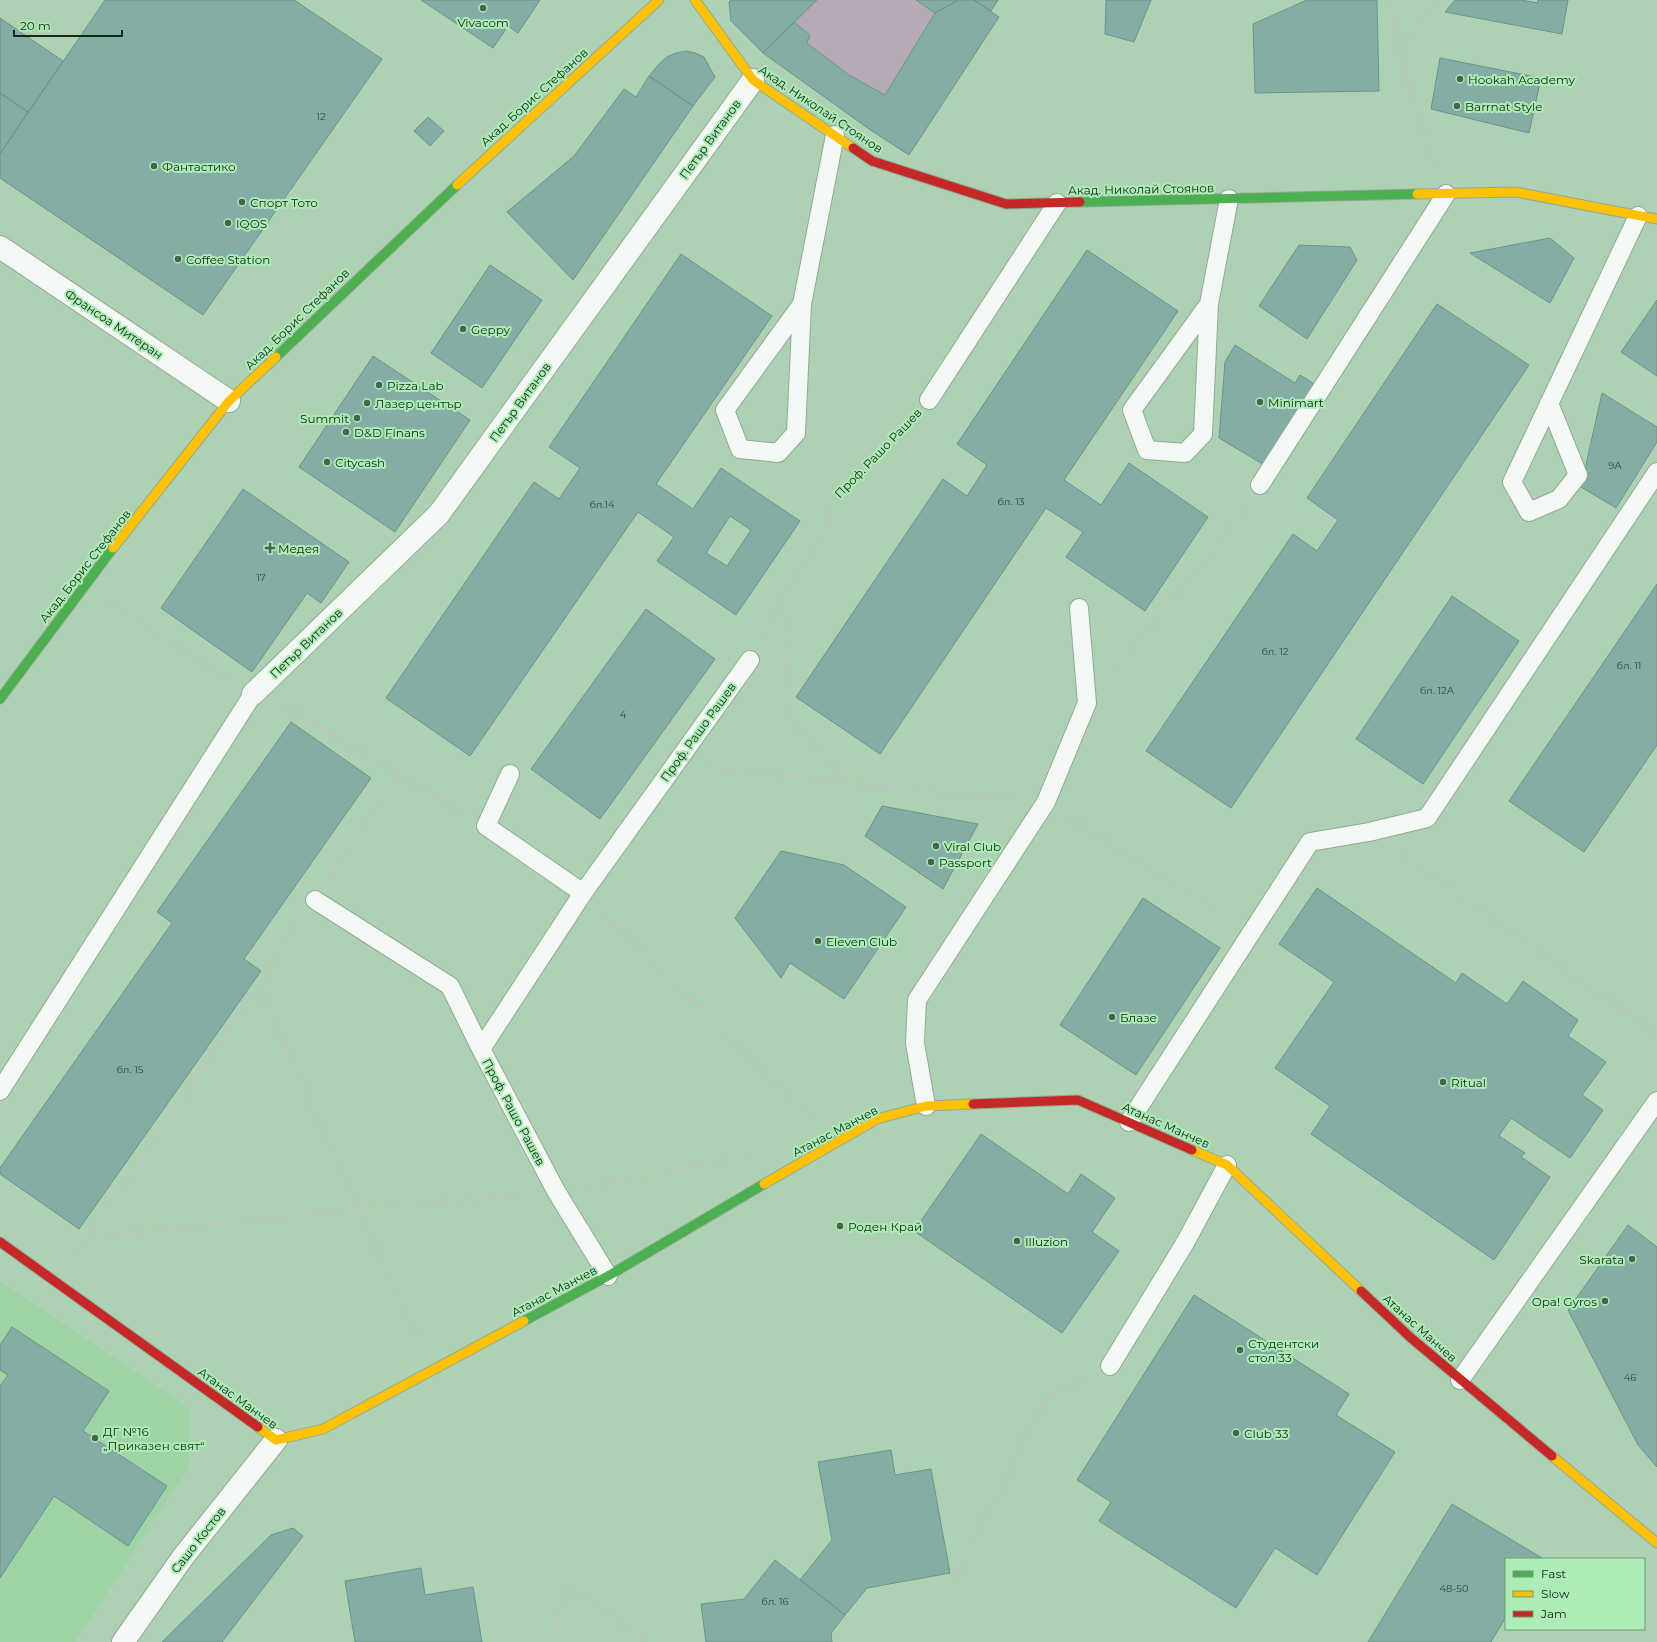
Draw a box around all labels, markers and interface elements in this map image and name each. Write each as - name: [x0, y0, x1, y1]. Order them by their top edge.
- marker: Vivacom: [478, 3, 488, 13]
- scale bar: [14, 12, 122, 38]
- place label: Vivacom: [457, 15, 509, 30]
- text: 20 m: [20, 18, 51, 33]
- street label: Акад. Борис Стефанов: [477, 45, 591, 149]
- street label: Акад. Николай Стоянов: [756, 62, 886, 156]
- place label: Hookah Academy: [1468, 72, 1575, 87]
- marker: Hookah Academy: [1455, 74, 1465, 84]
- street label: Петър Витанов: [676, 96, 744, 182]
- place label: Barrnat Style: [1465, 99, 1543, 114]
- marker: Barrnat Style: [1452, 101, 1462, 111]
- house number: 12: [316, 110, 326, 123]
- place label: Фантастико: [162, 159, 236, 174]
- marker: Фантастико: [149, 161, 159, 171]
- street label: Акад. Николай Стоянов: [1068, 180, 1214, 198]
- place label: Спорт Тото: [250, 195, 318, 210]
- marker: Спорт Тото: [237, 197, 247, 207]
- place label: IQOS: [236, 216, 267, 231]
- marker: IQOS: [223, 218, 233, 228]
- place label: Coffee Station: [186, 252, 270, 267]
- marker: Coffee Station: [173, 254, 183, 264]
- street label: Акад. Борис Стефанов: [242, 265, 352, 373]
- street label: Франсоа Митеран: [62, 286, 166, 362]
- place label: Geppy: [471, 322, 511, 337]
- marker: Geppy: [458, 324, 468, 334]
- street label: Петър Витанов: [486, 359, 554, 445]
- place label: Pizza Lab: [387, 378, 444, 393]
- marker: Pizza Lab: [374, 380, 384, 390]
- place label: Minimart: [1268, 395, 1324, 410]
- place label: Лазер център: [375, 396, 462, 411]
- marker: Minimart: [1255, 397, 1265, 407]
- marker: Лазер център: [362, 398, 372, 408]
- street label: Проф. Рашо Рашев: [831, 405, 925, 501]
- place label: Summit: [300, 411, 349, 426]
- marker: Summit: [352, 413, 362, 423]
- place label: D&D Finans: [354, 425, 425, 440]
- marker: D&D Finans: [341, 427, 351, 437]
- place label: Citycash: [335, 455, 385, 470]
- marker: Citycash: [322, 457, 332, 467]
- house number: 9А: [1608, 459, 1622, 472]
- house number: бл. 13: [998, 495, 1025, 508]
- house number: бл.14: [589, 498, 615, 511]
- street label: Акад. Борис Стефанов: [36, 506, 134, 626]
- place label: Медея: [278, 541, 319, 556]
- marker: Медея: [265, 543, 275, 553]
- house number: 17: [256, 571, 266, 584]
- street label: Петър Витанов: [267, 605, 345, 681]
- house number: бл. 12: [1262, 645, 1289, 658]
- house number: бл. 11: [1617, 659, 1641, 672]
- street label: Проф. Рашо Рашев: [657, 679, 739, 785]
- house number: бл. 12А: [1420, 684, 1455, 697]
- house number: 4: [620, 708, 627, 721]
- place label: Viral Club: [944, 839, 1001, 854]
- marker: Viral Club: [931, 841, 941, 851]
- place label: Passport: [939, 855, 992, 870]
- marker: Passport: [926, 857, 936, 867]
- place label: Eleven Club: [826, 934, 897, 949]
- marker: Eleven Club: [813, 936, 823, 946]
- place label: Блазе: [1120, 1010, 1157, 1025]
- marker: Блазе: [1107, 1012, 1117, 1022]
- street label: Проф. Рашо Рашев: [479, 1056, 549, 1168]
- house number: бл. 15: [117, 1063, 144, 1076]
- place label: Ritual: [1451, 1075, 1486, 1090]
- marker: Ritual: [1438, 1077, 1448, 1087]
- street label: Атанас Манчев: [1120, 1099, 1212, 1151]
- street label: Атанас Манчев: [790, 1102, 880, 1160]
- place label: Роден Край: [848, 1219, 922, 1234]
- marker: Роден Край: [835, 1221, 845, 1231]
- place label: Illuzion: [1025, 1234, 1068, 1249]
- marker: Illuzion: [1012, 1236, 1022, 1246]
- place label: Skarata: [1579, 1252, 1624, 1267]
- marker: Skarata: [1627, 1254, 1637, 1264]
- street label: Атанас Манчев: [509, 1262, 599, 1320]
- street label: Атанас Манчев: [1380, 1291, 1460, 1365]
- place label: Opa! Gyros: [1532, 1294, 1597, 1309]
- marker: Opa! Gyros: [1600, 1296, 1610, 1306]
- place label: Студентски стол 33: [1248, 1336, 1319, 1365]
- marker: Студентски стол 33: [1235, 1345, 1245, 1355]
- street label: Атанас Манчев: [195, 1364, 281, 1432]
- house number: 46: [1624, 1371, 1636, 1384]
- place label: ДГ №16 „Приказен свят“: [103, 1424, 204, 1453]
- place label: Club 33: [1244, 1426, 1289, 1441]
- marker: Club 33: [1231, 1428, 1241, 1438]
- marker: ДГ №16 „Приказен свят“: [90, 1433, 100, 1443]
- street label: Сашо Костов: [167, 1504, 229, 1576]
- legend: [1505, 1558, 1645, 1630]
- text: Fast: [1541, 1566, 1566, 1581]
- house number: 48-50: [1439, 1582, 1469, 1595]
- text: Slow: [1541, 1586, 1570, 1601]
- house number: бл. 16: [761, 1595, 789, 1608]
- text: Jam: [1540, 1606, 1567, 1621]

